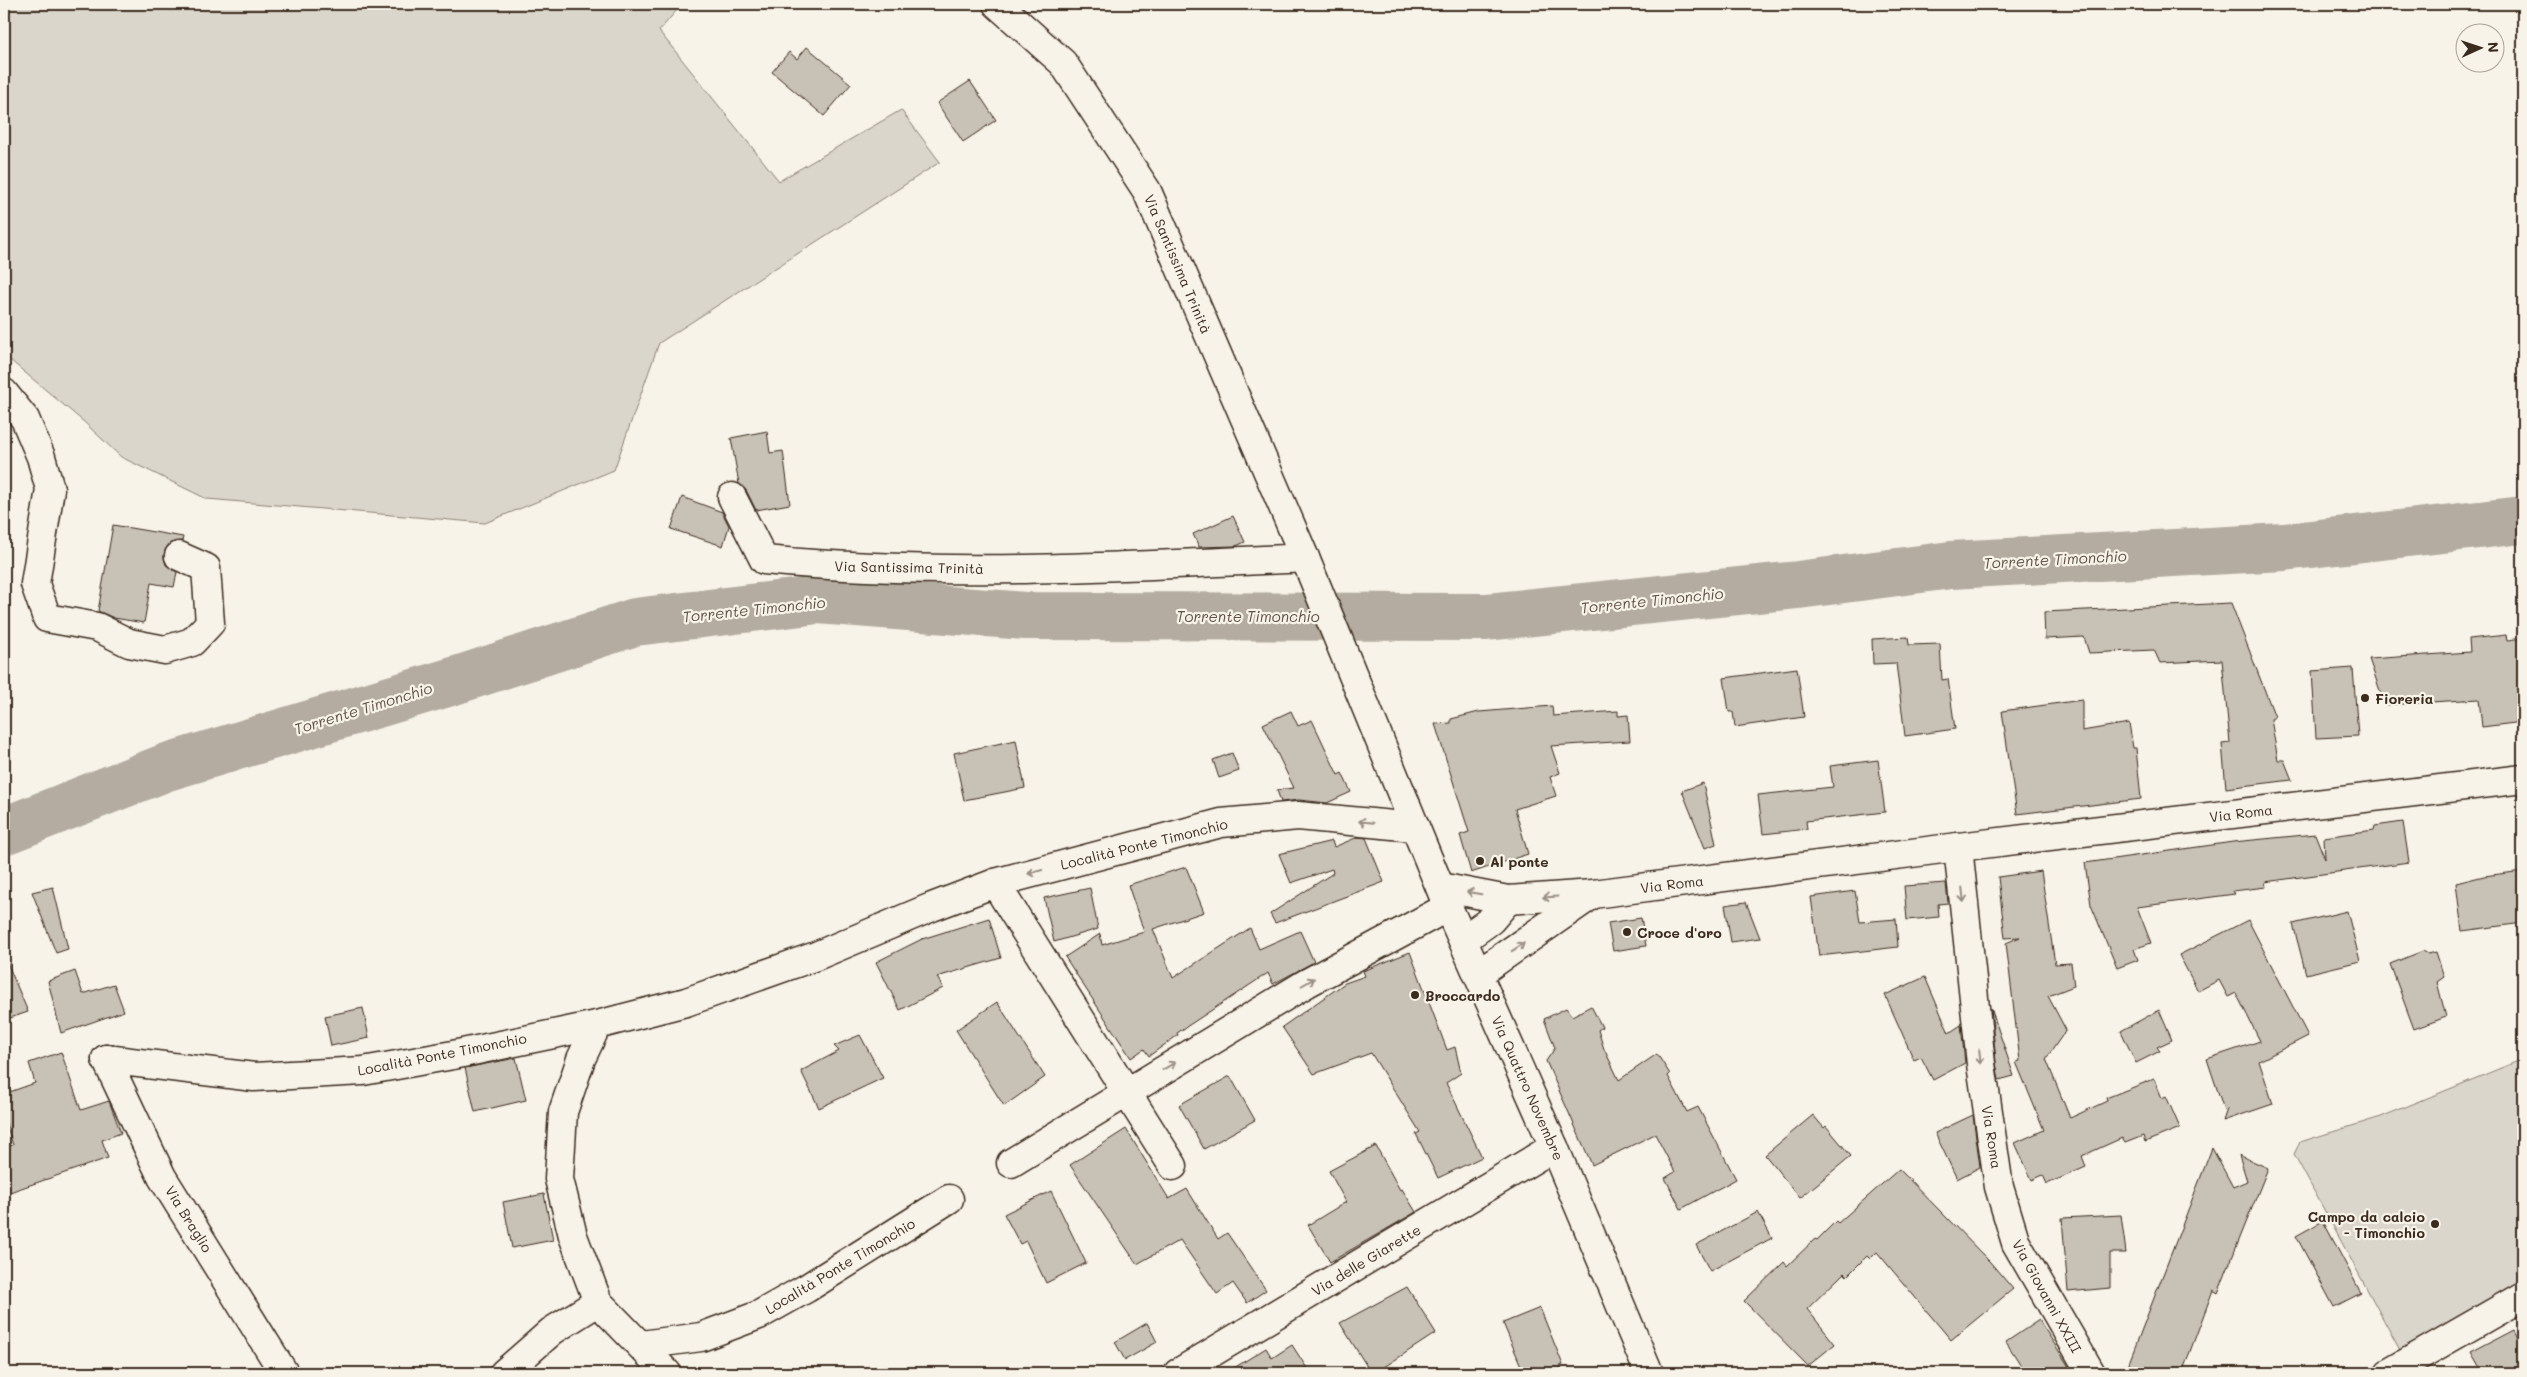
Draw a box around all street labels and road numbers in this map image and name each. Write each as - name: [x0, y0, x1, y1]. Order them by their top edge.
- street label: Via Santissima Trinità: [1140, 191, 1216, 337]
- street label: Via Santissima Trinità: [834, 556, 984, 578]
- street label: Via Roma: [2208, 800, 2274, 826]
- street label: Località Ponte Timonchio: [1058, 814, 1230, 874]
- street label: Via Roma: [1639, 871, 1705, 897]
- street label: Via Quattro Novembre: [1488, 1013, 1568, 1163]
- street label: Località Ponte Timonchio: [356, 1028, 528, 1080]
- street label: Via Roma: [1978, 1104, 2006, 1170]
- street label: Via Braglio: [161, 1182, 217, 1256]
- street label: Località Ponte Timonchio: [762, 1214, 918, 1318]
- street label: Via delle Giarette: [1308, 1220, 1424, 1300]
- street label: Via Giovanni XXIII: [2008, 1236, 2086, 1356]

